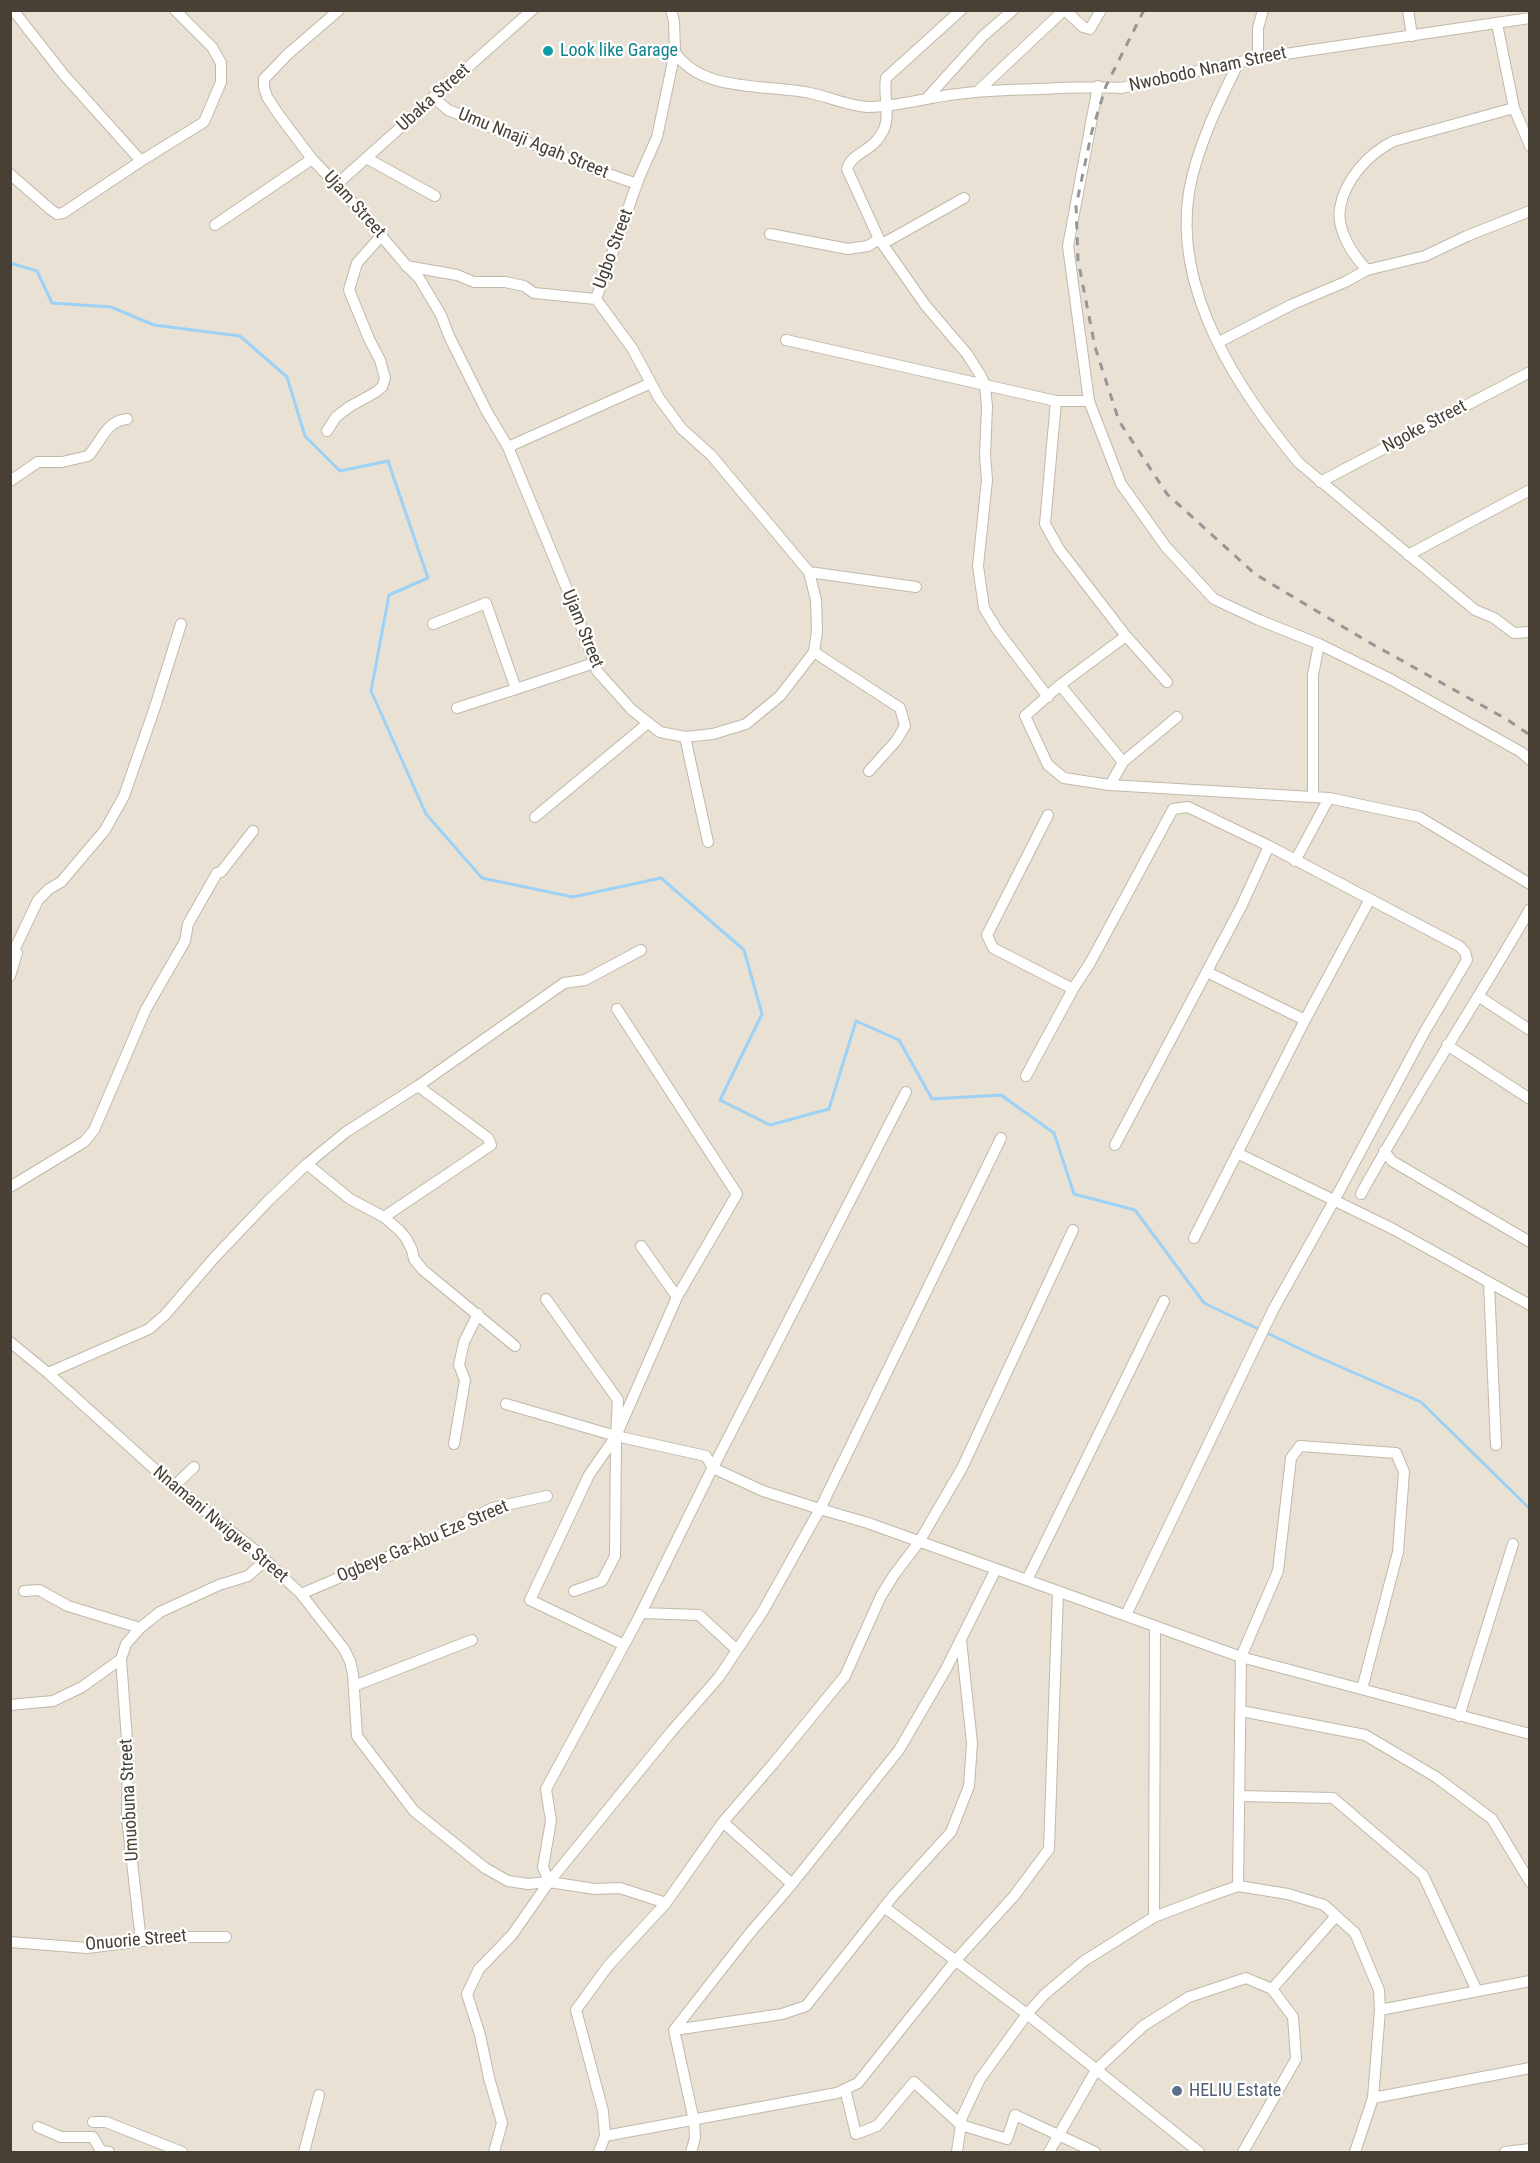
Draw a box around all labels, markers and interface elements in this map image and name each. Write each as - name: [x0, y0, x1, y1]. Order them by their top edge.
- place label: Look like Garage: [560, 40, 678, 62]
- street label: Nwobodo Nnam Street: [1127, 43, 1289, 97]
- marker: Look like Garage: [541, 44, 555, 58]
- street label: Ubaka Street: [393, 60, 475, 136]
- street label: Umu Nnaji Agah Street: [455, 104, 611, 184]
- street label: Ujam Street: [318, 167, 390, 243]
- street label: Ugbo Street: [590, 206, 638, 292]
- street label: Ngoke Street: [1379, 396, 1471, 458]
- street label: Ujam Street: [557, 587, 607, 671]
- street label: Nnamani Nwigwe Street: [148, 1462, 292, 1588]
- street label: Ogbeye Ga-Abu Eze Street: [334, 1496, 512, 1588]
- street label: Umuobuna Street: [116, 1738, 144, 1862]
- street label: Onuorie Street: [84, 1926, 188, 1956]
- place label: HELIU Estate: [1189, 2080, 1281, 2102]
- marker: HELIU Estate: [1170, 2084, 1184, 2098]

